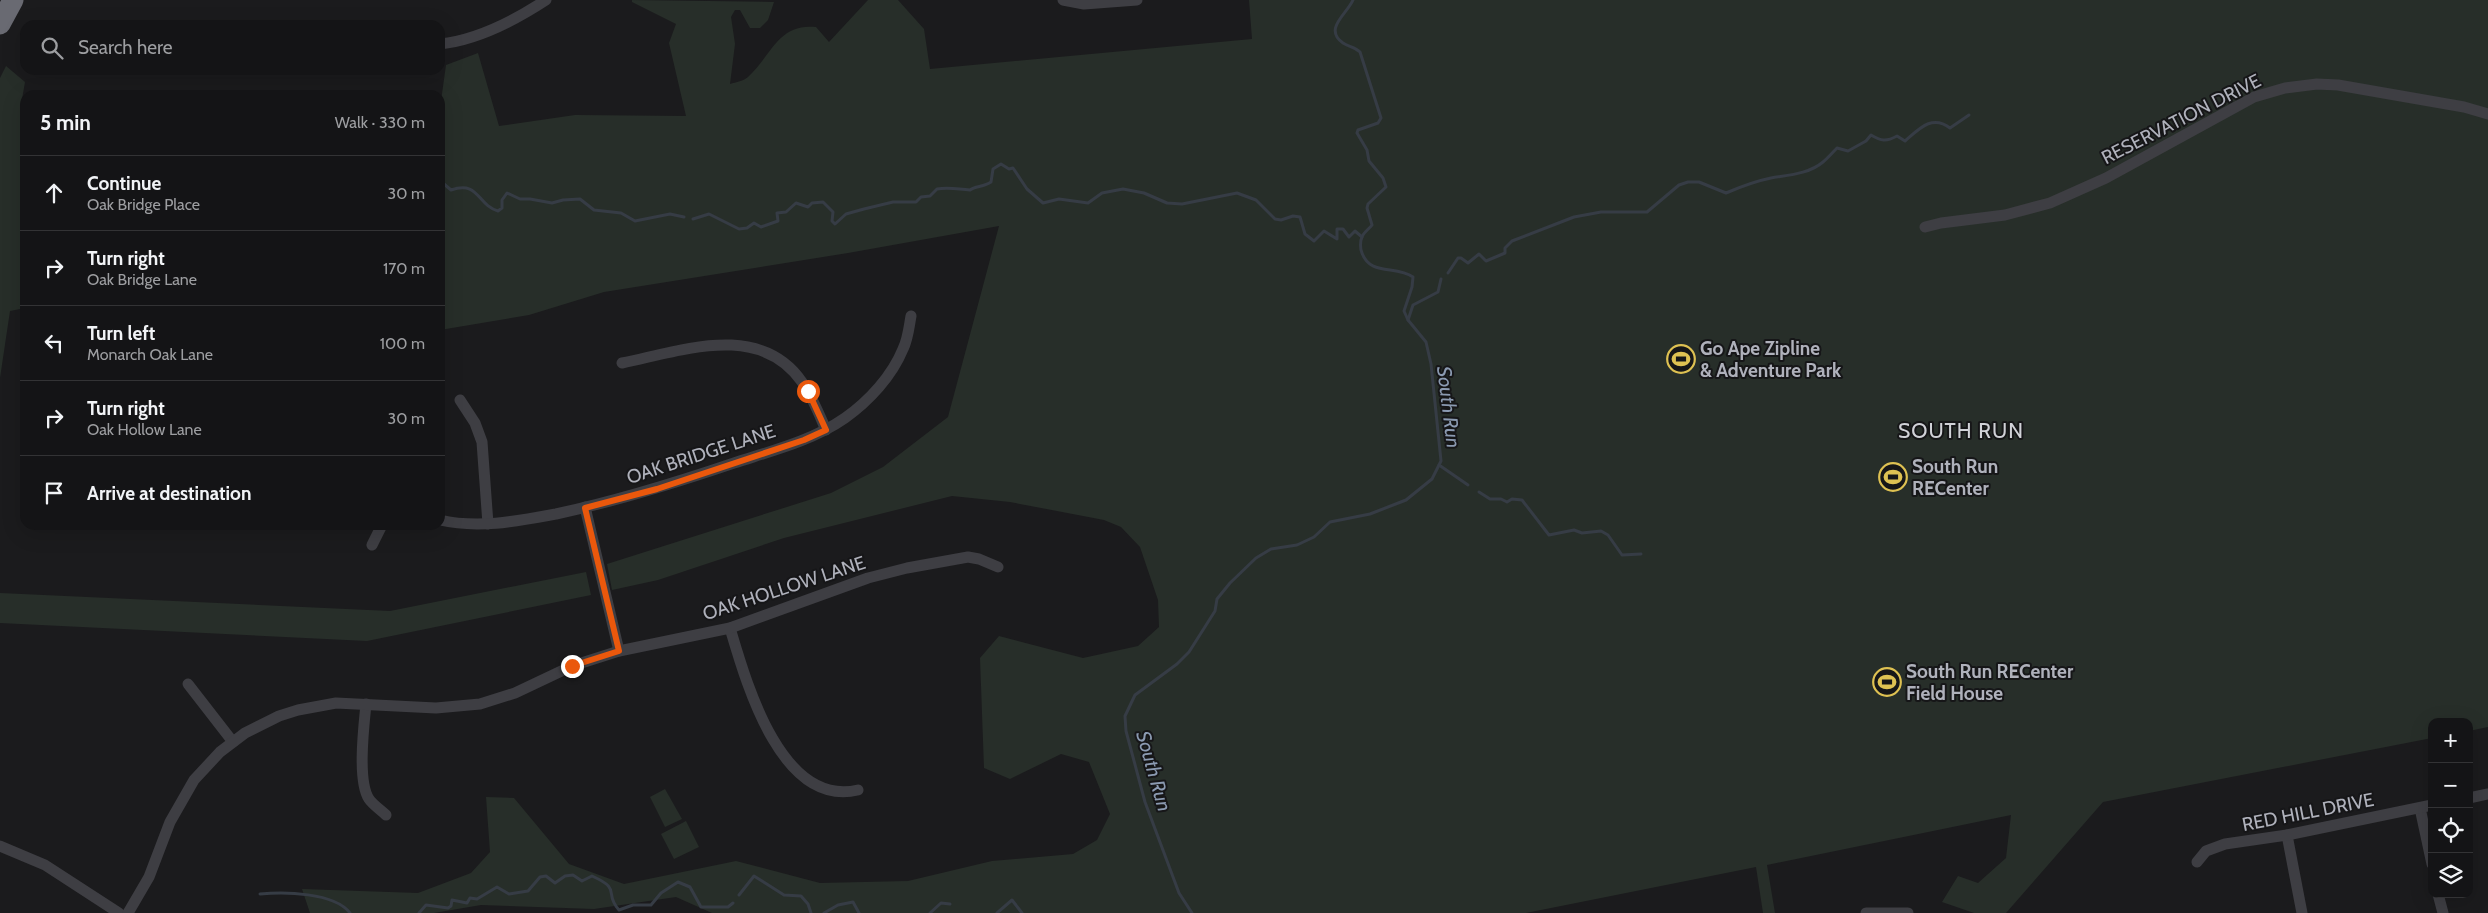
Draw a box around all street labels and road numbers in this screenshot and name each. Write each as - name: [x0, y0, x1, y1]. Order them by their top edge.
- street label: RESERVATION DRIVE: [2097, 69, 2265, 169]
- street label: OAK BRIDGE LANE: [624, 419, 778, 489]
- street label: OAK HOLLOW LANE: [700, 551, 868, 625]
- street label: RED HILL DRIVE: [2240, 788, 2376, 836]

